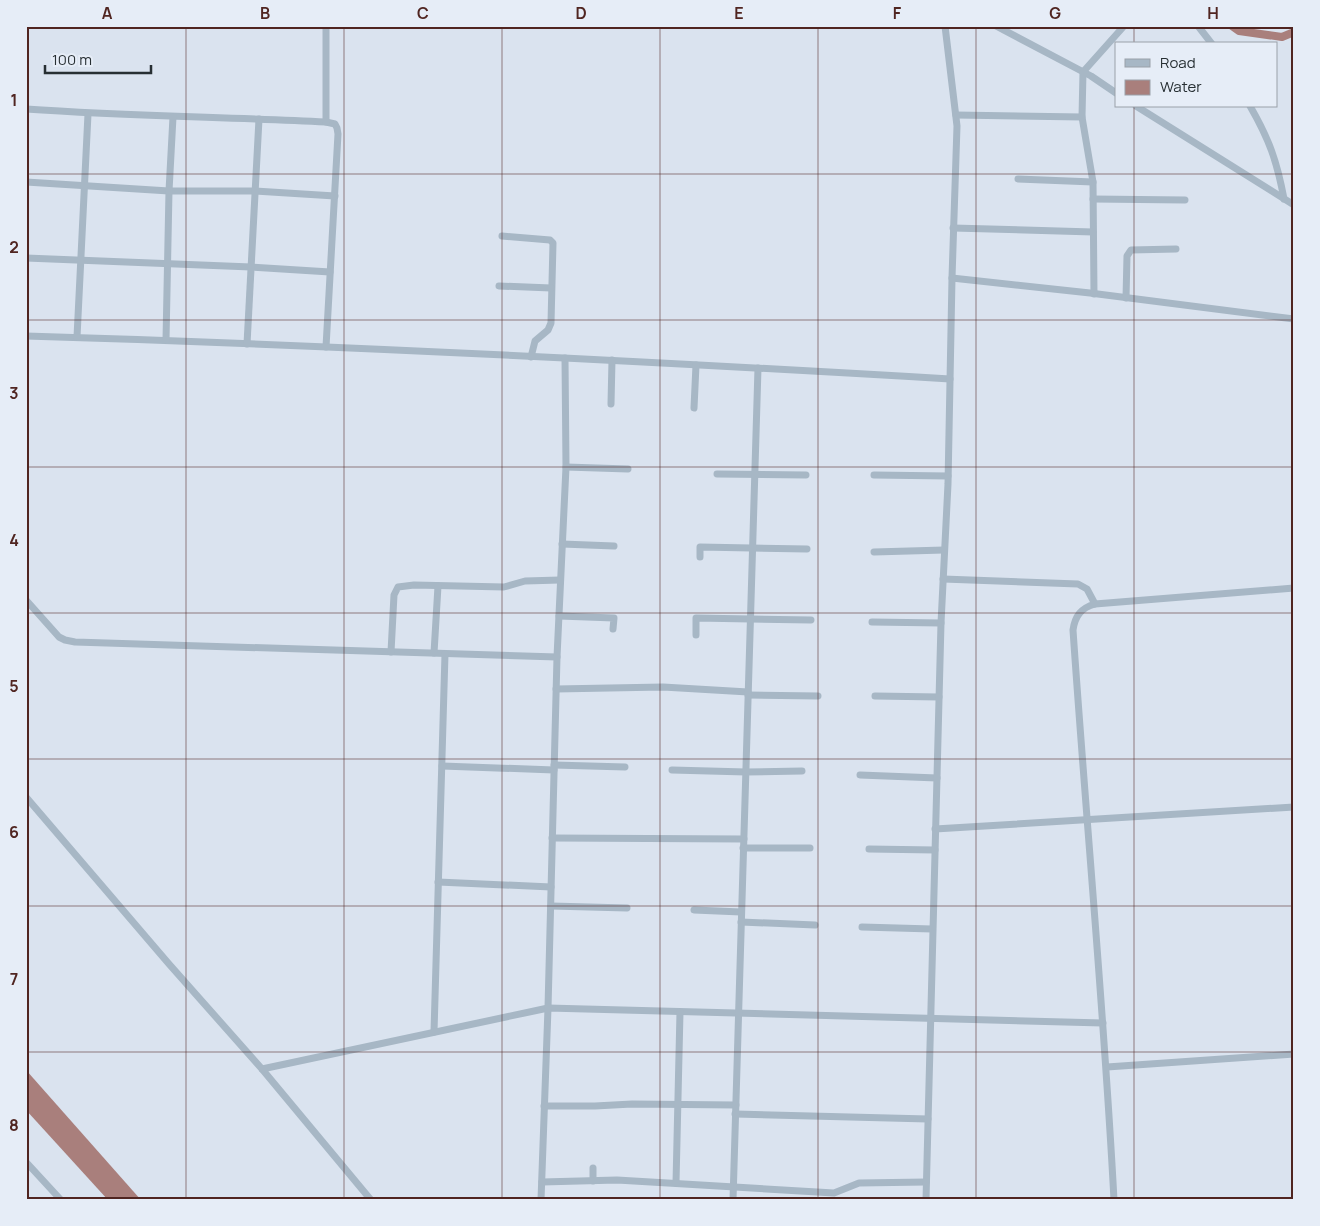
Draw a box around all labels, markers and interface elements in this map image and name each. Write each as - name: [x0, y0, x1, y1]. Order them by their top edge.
- text: A: [102, 2, 113, 24]
- text: B: [260, 2, 270, 24]
- text: C: [417, 2, 429, 24]
- text: D: [575, 2, 587, 24]
- text: E: [734, 2, 744, 24]
- text: F: [893, 2, 902, 24]
- text: G: [1049, 2, 1061, 24]
- text: H: [1207, 2, 1219, 24]
- scale bar: [45, 42, 151, 74]
- legend: [1115, 42, 1278, 108]
- text: 100 m: [52, 49, 92, 70]
- text: Road: [1160, 52, 1196, 73]
- text: Water: [1160, 76, 1202, 97]
- text: 1: [10, 89, 18, 111]
- text: 2: [9, 236, 19, 258]
- text: 3: [9, 382, 19, 404]
- text: 4: [9, 529, 19, 551]
- text: 5: [9, 675, 19, 697]
- text: 6: [9, 821, 19, 843]
- text: 7: [10, 968, 18, 990]
- text: 8: [9, 1114, 19, 1136]

